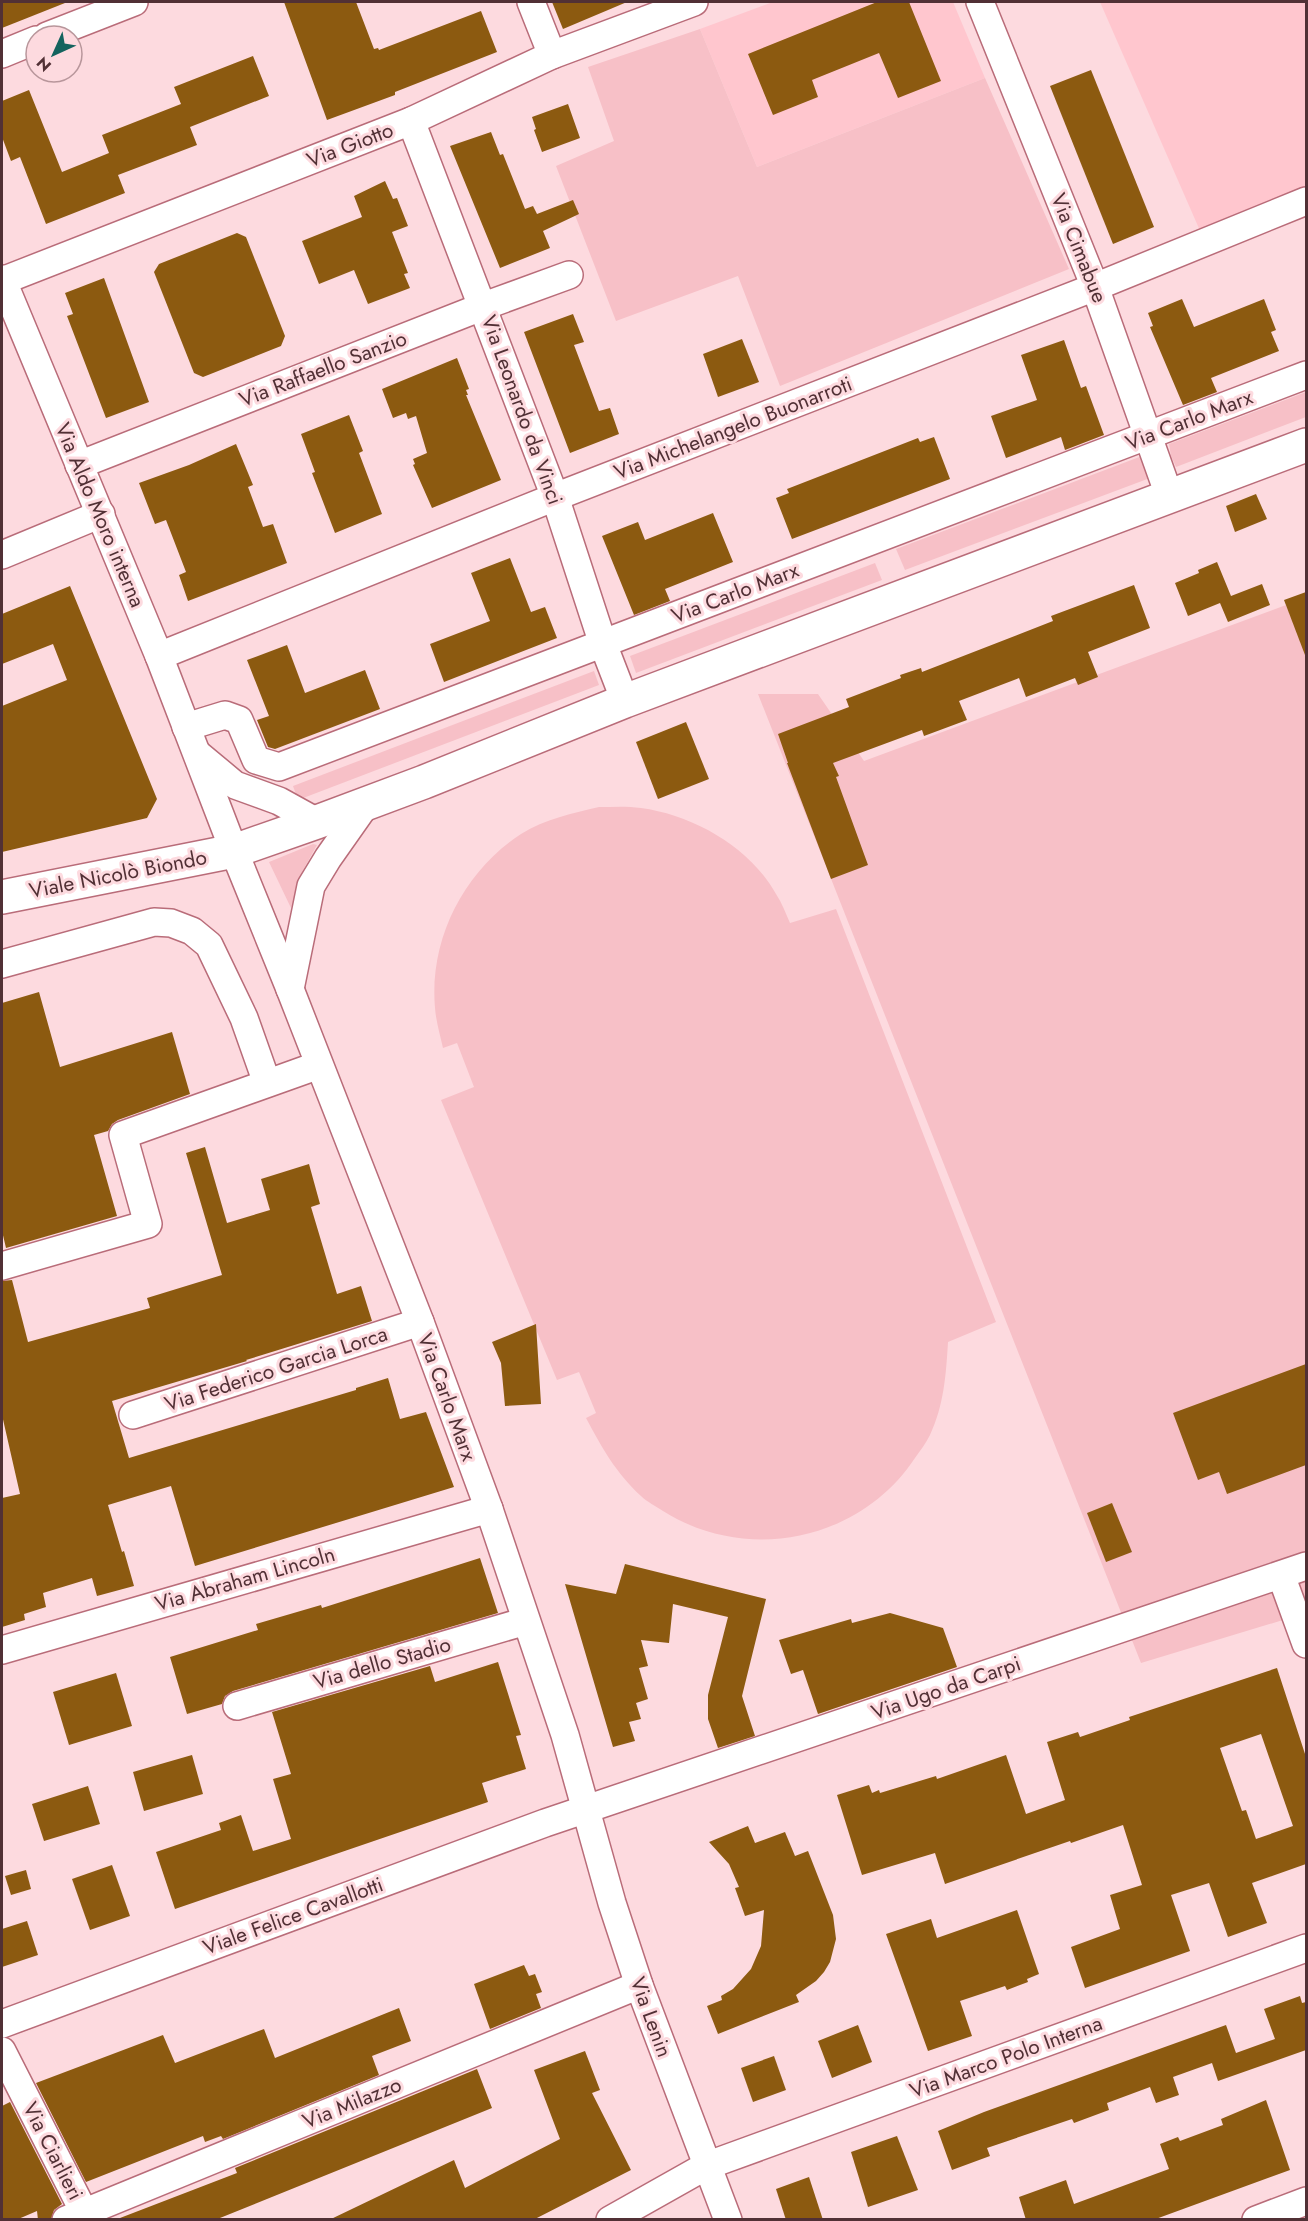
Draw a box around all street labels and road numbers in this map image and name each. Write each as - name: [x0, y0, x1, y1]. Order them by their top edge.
- street label: Via Giotto: [302, 115, 398, 175]
- street label: Via Cimabue: [1043, 189, 1115, 307]
- street label: Via Leonardo da Vinci: [474, 311, 570, 509]
- street label: Via Raffaello Sanzio: [235, 323, 411, 415]
- street label: Via Michelangelo Buonarroti: [610, 369, 856, 487]
- street label: Via Carlo Marx: [1121, 382, 1257, 458]
- street label: Via Aldo Moro interna: [48, 418, 152, 612]
- street label: Via Carlo Marx: [667, 555, 803, 631]
- street label: Viale Nicolò Biondo: [27, 842, 209, 906]
- street label: Via Federico Garcia Lorca: [161, 1319, 391, 1419]
- street label: Via Carlo Marx: [410, 1329, 484, 1465]
- street label: Via Abraham Lincoln: [151, 1539, 339, 1619]
- street label: Via dello Stadio: [310, 1629, 454, 1697]
- street label: Via Ugo da Carpi: [867, 1648, 1025, 1728]
- street label: Viale Felice Cavallotti: [199, 1869, 387, 1963]
- street label: Via Lenin: [623, 1973, 679, 2061]
- street label: Via Marco Polo Interna: [906, 2008, 1106, 2106]
- street label: Via Milazzo: [298, 2070, 406, 2136]
- street label: Via Ciarlieri: [15, 2097, 91, 2205]

